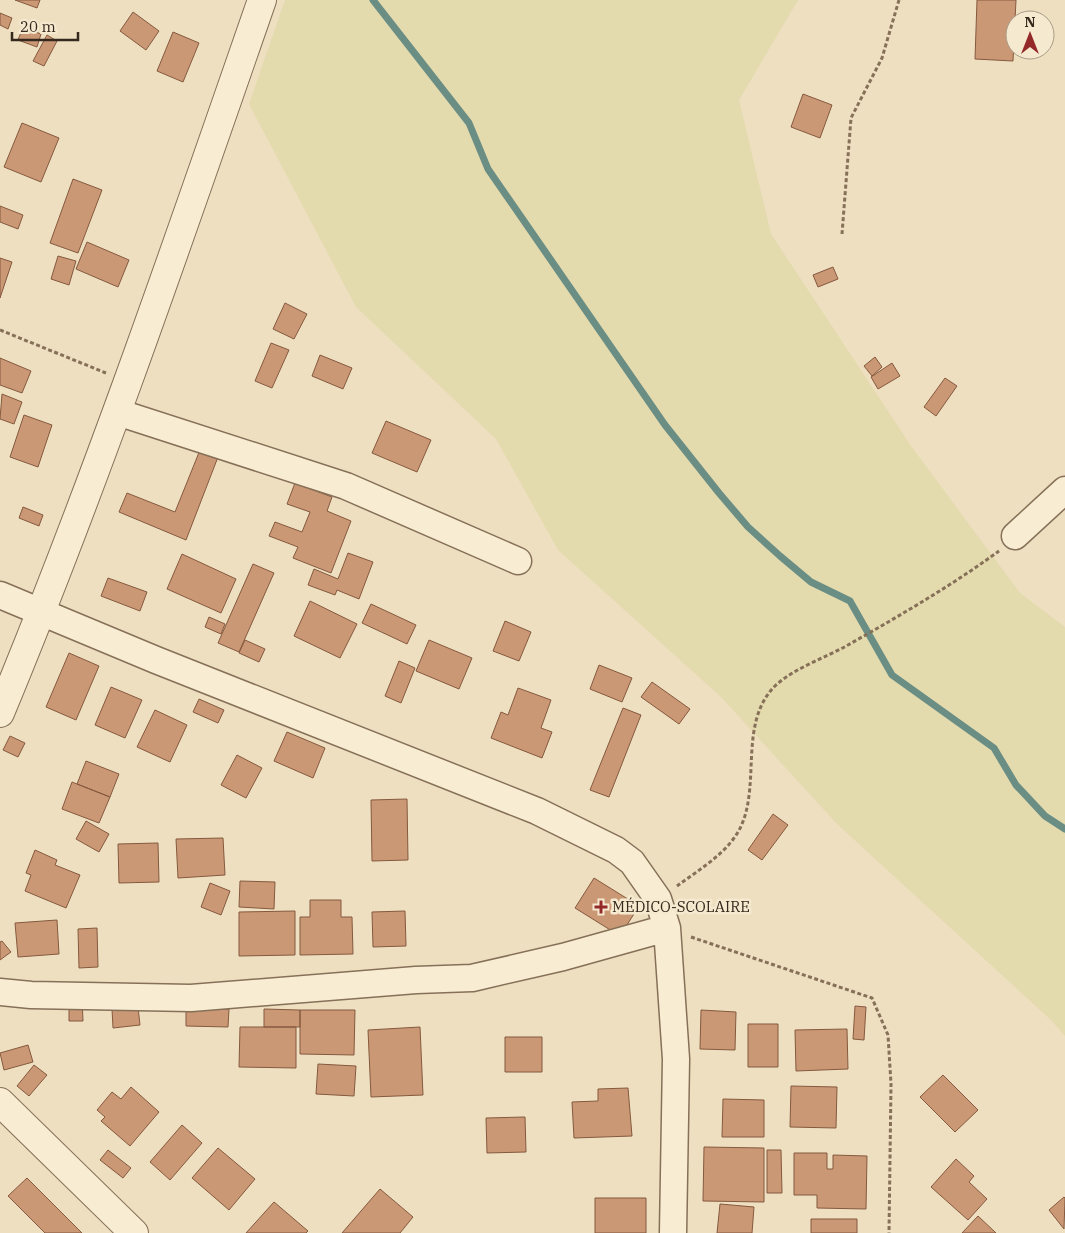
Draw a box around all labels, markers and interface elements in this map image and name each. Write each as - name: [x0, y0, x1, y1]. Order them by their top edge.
- scale bar: [12, 10, 79, 42]
- north arrow: [1005, 10, 1055, 60]
- text: N: [1024, 13, 1036, 31]
- text: 20 m: [20, 17, 56, 36]
- place label: MÉDICO-SCOLAIRE: [612, 897, 750, 916]
- marker: MÉDICO-SCOLAIRE: [594, 900, 608, 914]

